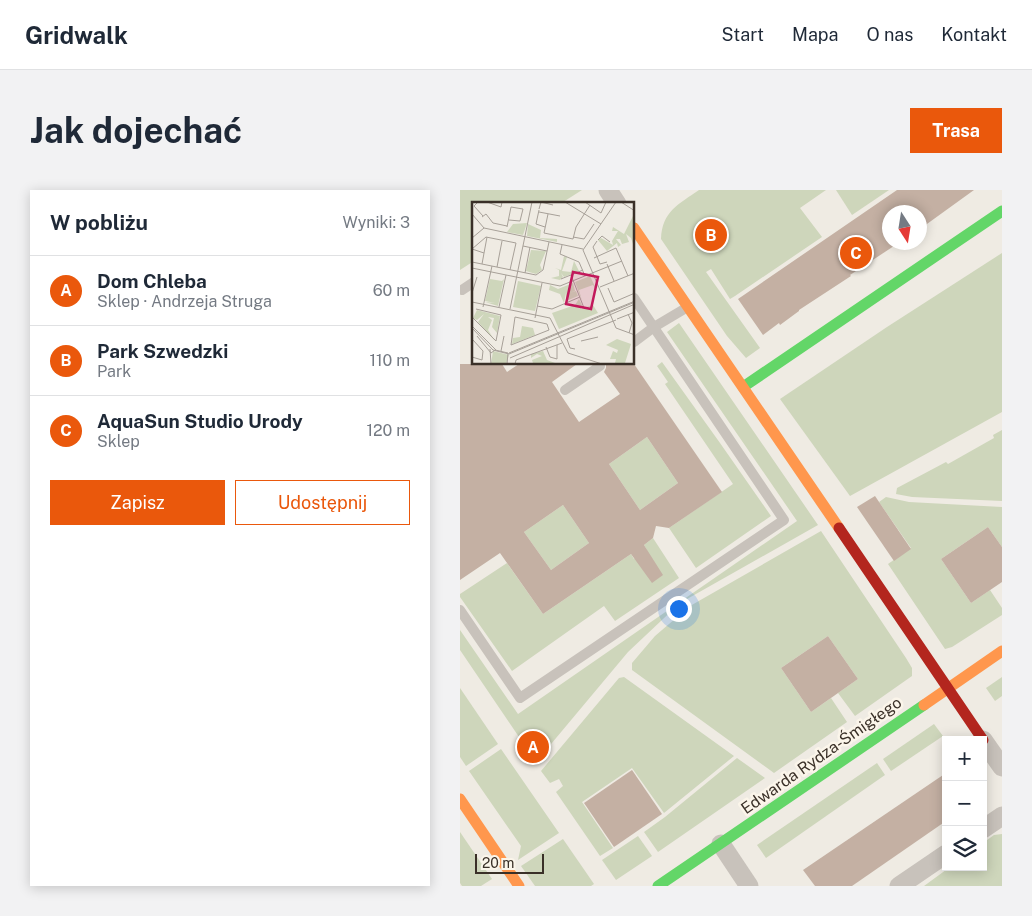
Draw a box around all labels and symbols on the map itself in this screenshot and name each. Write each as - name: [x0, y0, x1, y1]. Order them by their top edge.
- inset map: [472, 202, 635, 365]
- north arrow: [882, 205, 927, 250]
- pin: B: [695, 216, 727, 254]
- pin: C: [840, 234, 872, 272]
- your location: [666, 596, 692, 622]
- street label: Edwarda Rydza-Śmigłego: [737, 692, 905, 818]
- pin: A: [517, 728, 549, 766]
- scale bar: [475, 851, 544, 874]

